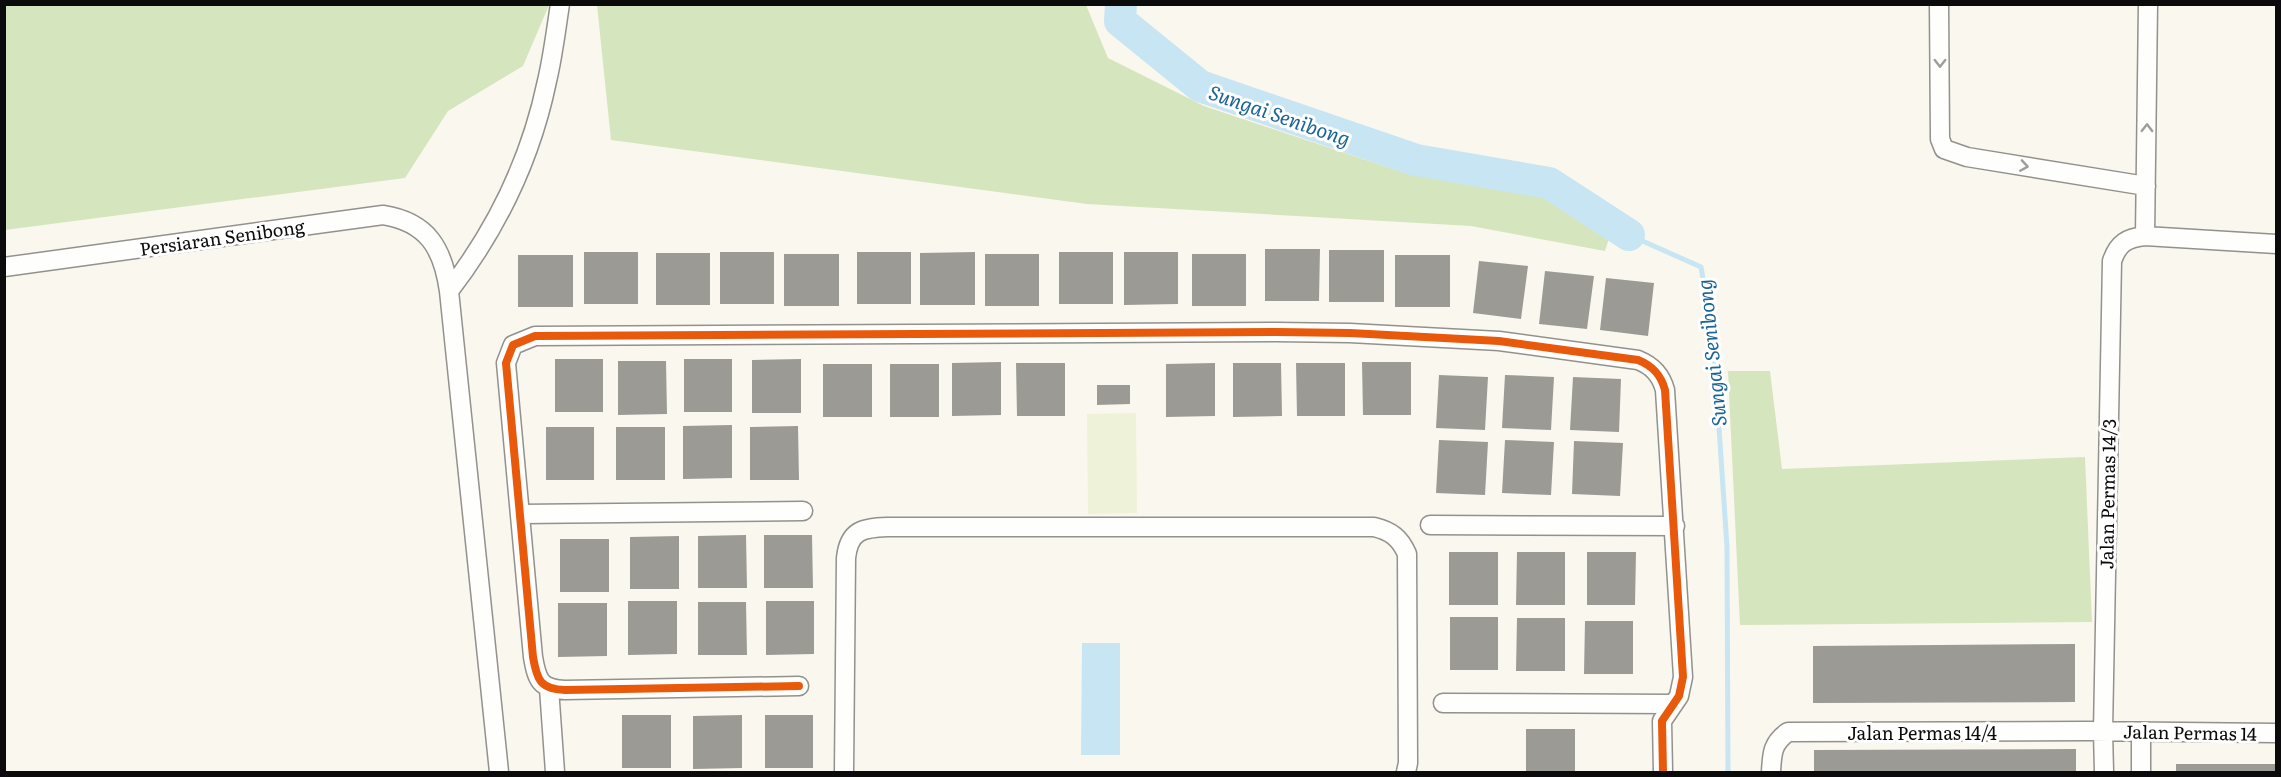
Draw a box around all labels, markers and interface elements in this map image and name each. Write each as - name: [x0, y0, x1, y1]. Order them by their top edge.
- one-way arrow: [1934, 58, 1946, 67]
- water label: Sungai Senibong: [1205, 76, 1355, 152]
- one-way arrow: [2140, 123, 2153, 132]
- one-way arrow: [2020, 160, 2029, 172]
- street label: Persiaran Senibong: [138, 212, 307, 262]
- water label: Sungai Senibong: [1687, 278, 1733, 428]
- street label: Jalan Permas 14/3: [2092, 418, 2122, 570]
- street label: Jalan Permas 14: [2123, 717, 2257, 747]
- street label: Jalan Permas 14/4: [1847, 719, 1997, 746]

